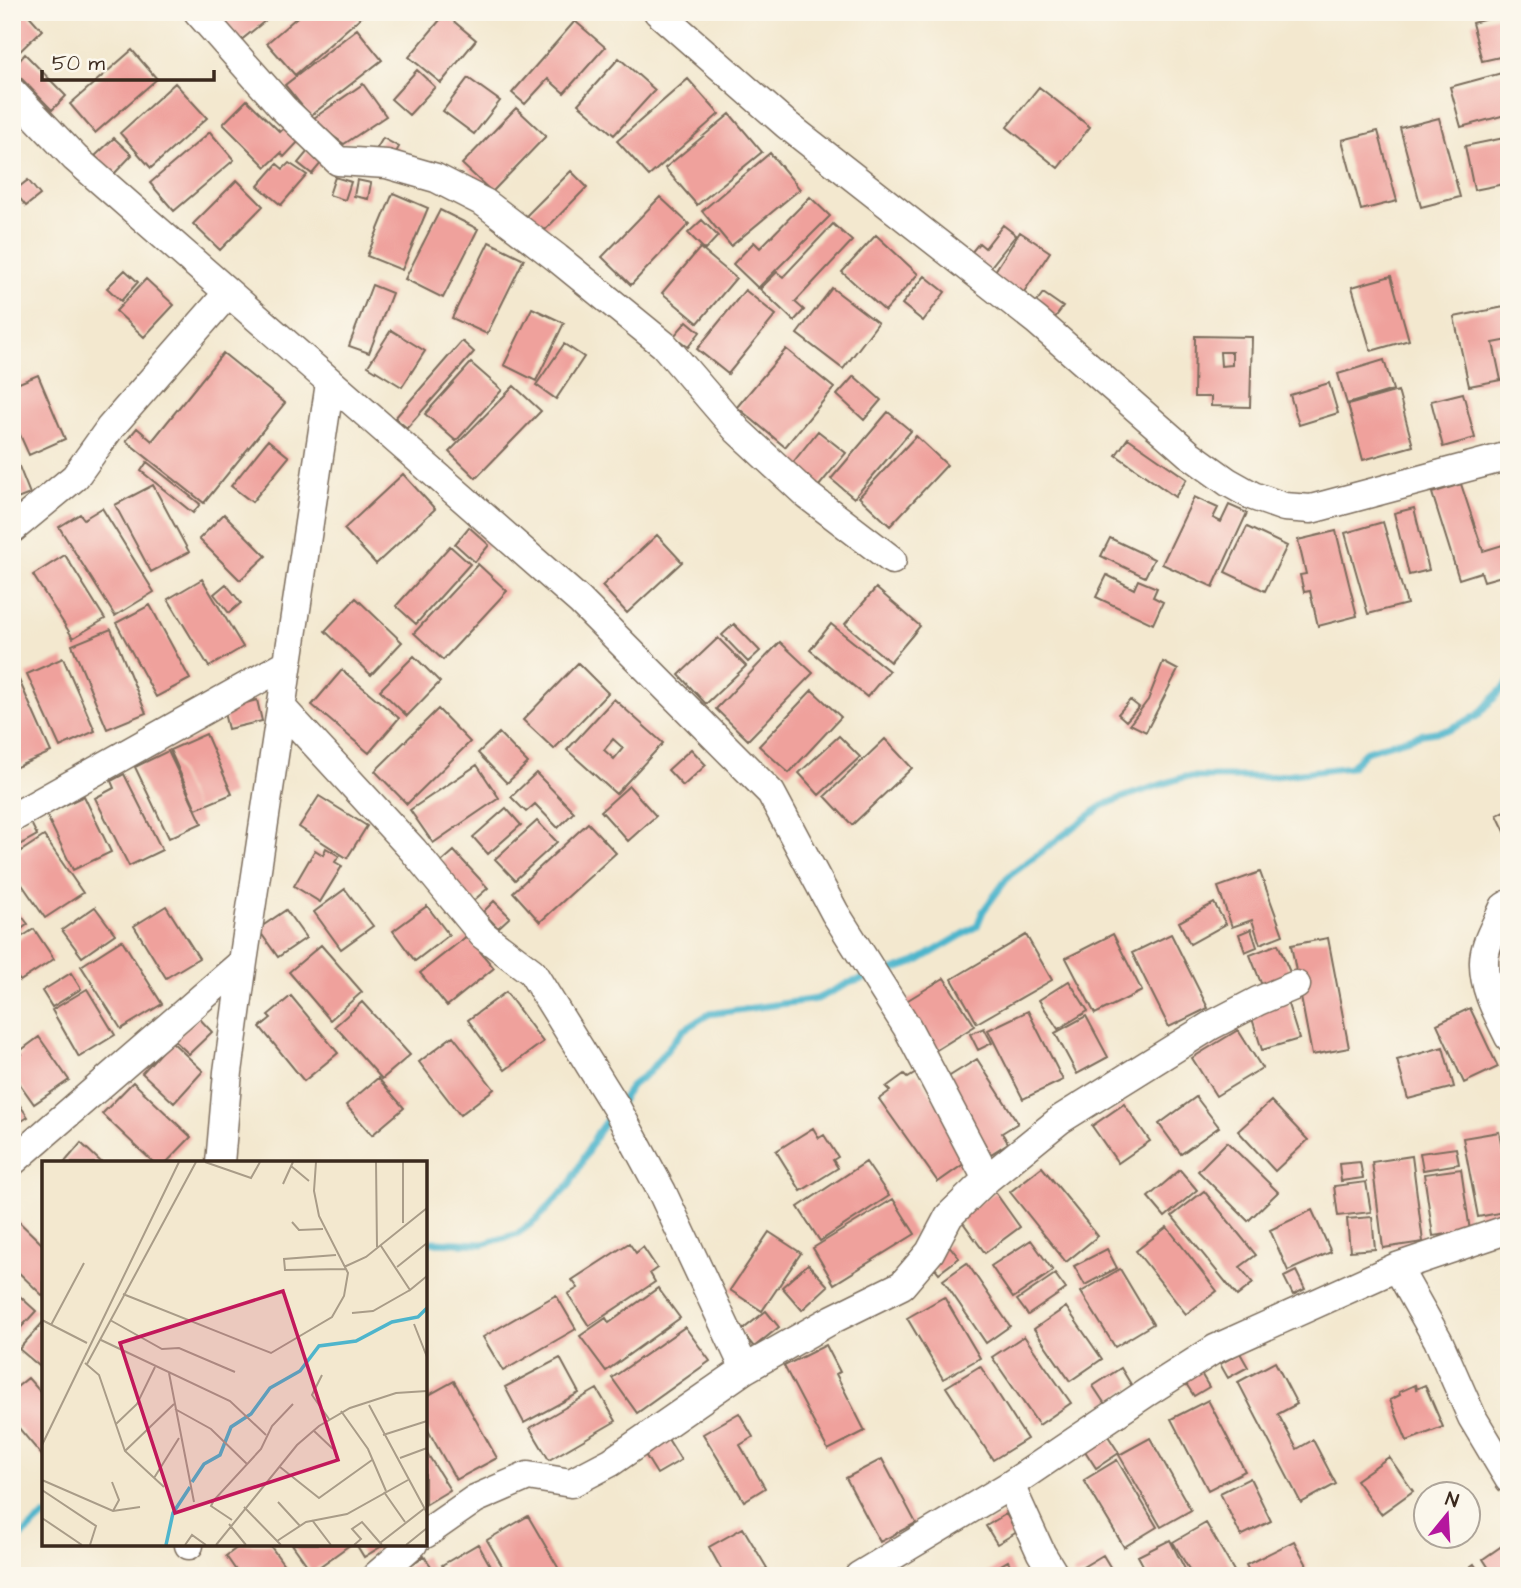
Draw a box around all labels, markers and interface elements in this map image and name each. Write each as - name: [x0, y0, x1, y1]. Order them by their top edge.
- scale bar: [42, 38, 214, 82]
- text: 50 m: [52, 49, 106, 78]
- inset map: [42, 1161, 427, 1546]
- north arrow: [1412, 1480, 1482, 1550]
- text: N: [1442, 1486, 1462, 1515]

